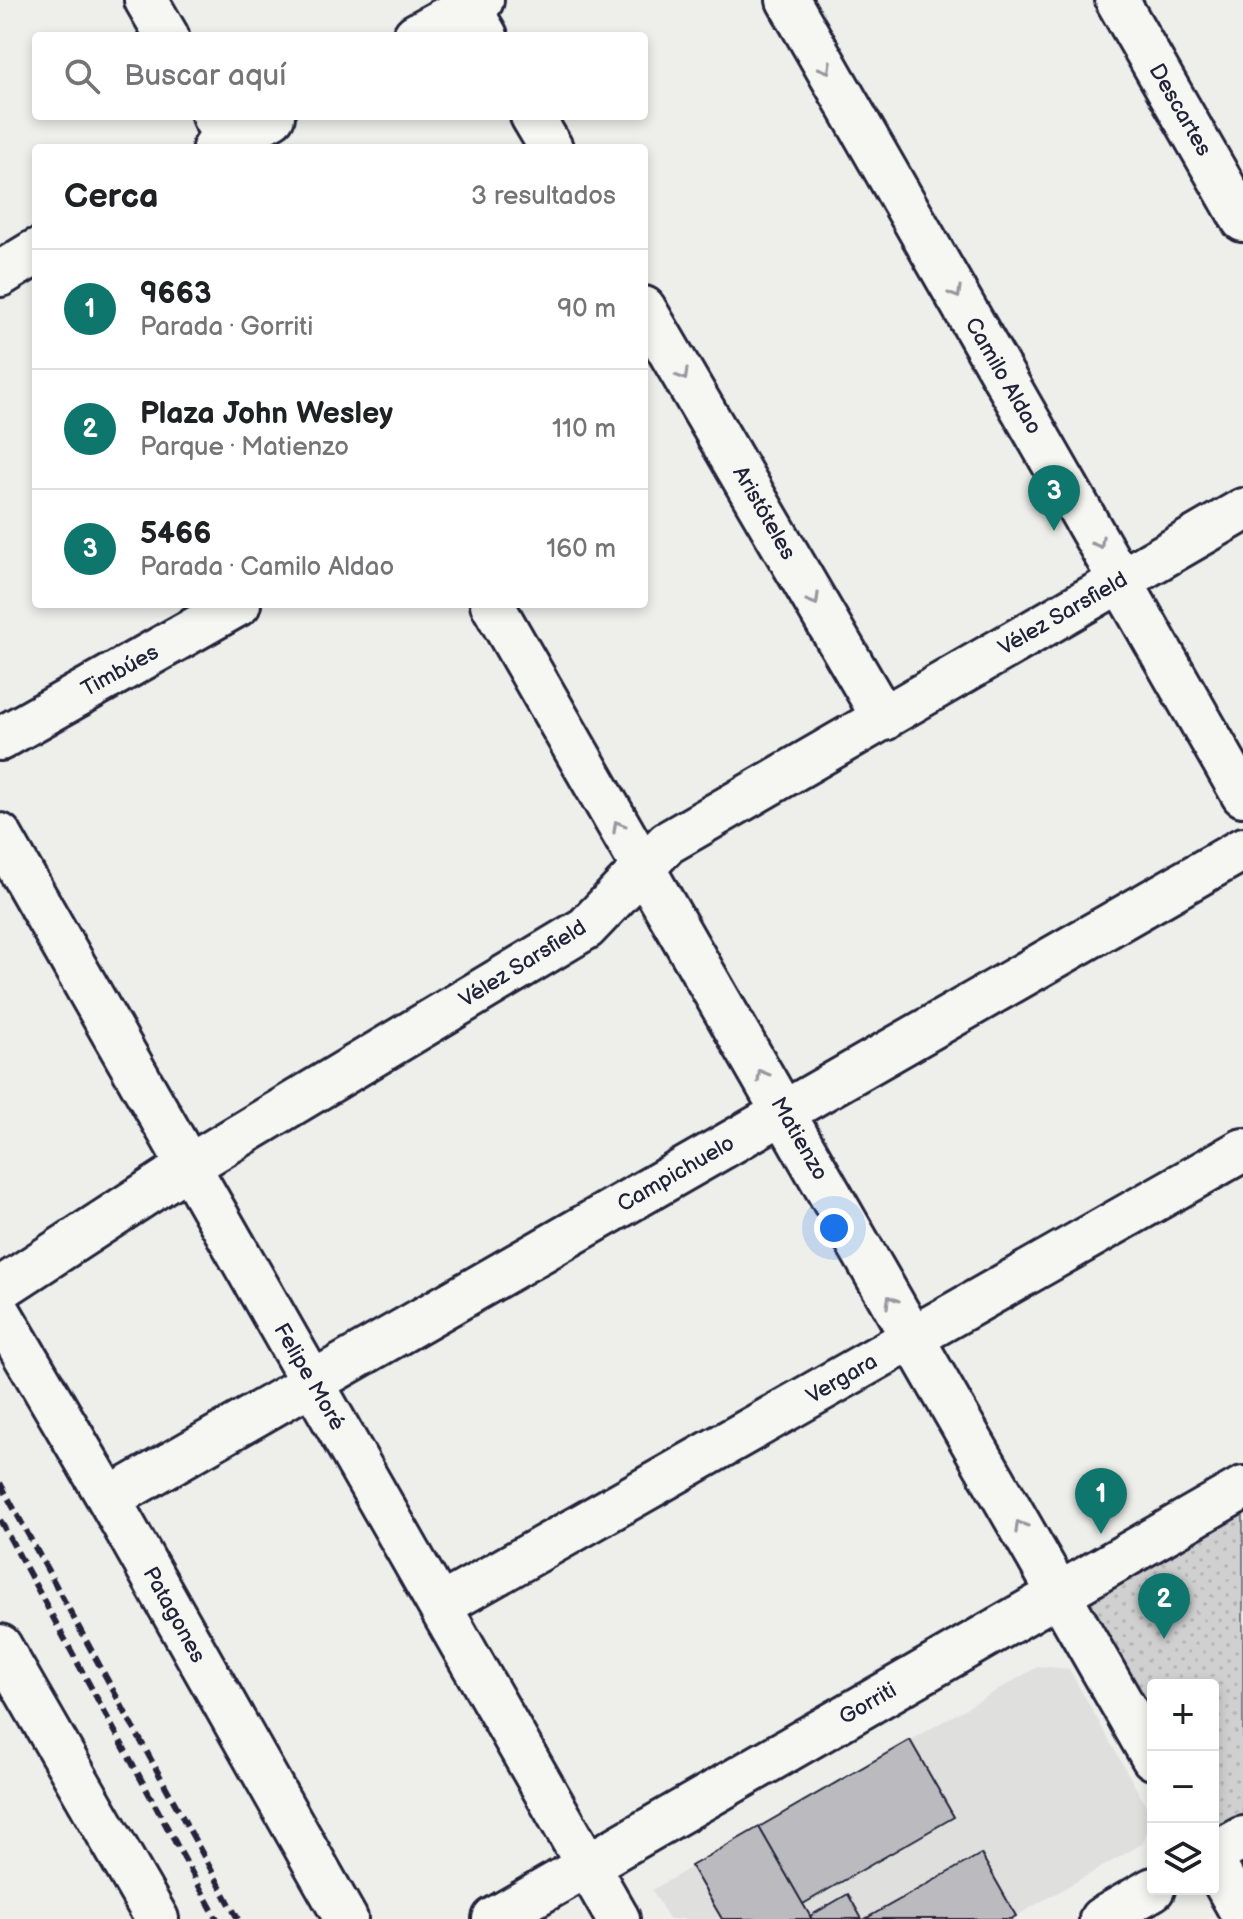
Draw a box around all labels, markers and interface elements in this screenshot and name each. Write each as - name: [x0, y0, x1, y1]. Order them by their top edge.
- search box: [32, 32, 648, 120]
- icon: search: [60, 54, 104, 98]
- text: Buscar aquí: [124, 58, 286, 94]
- one-way arrow: [816, 59, 832, 74]
- street label: Descartes: [1143, 59, 1217, 161]
- text: Cerca: [64, 176, 159, 217]
- text: 3 resultados: [471, 181, 616, 212]
- text: 9663: [140, 276, 211, 312]
- one-way arrow: [946, 284, 962, 299]
- text: 1: [85, 294, 95, 325]
- text: 90 m: [557, 294, 616, 325]
- text: Parada · Gorriti: [140, 312, 313, 343]
- street label: Camilo Aldao: [959, 313, 1047, 439]
- one-way arrow: [673, 366, 689, 381]
- text: Plaza John Wesley: [140, 396, 393, 432]
- text: 2: [82, 414, 98, 445]
- text: 110 m: [552, 414, 616, 445]
- text: Parque · Matienzo: [140, 432, 349, 463]
- street label: Aristóteles: [726, 461, 802, 565]
- pin: 3: [1028, 465, 1080, 531]
- text: 5466: [140, 516, 211, 552]
- text: 3: [82, 534, 98, 565]
- text: 160 m: [546, 534, 616, 565]
- one-way arrow: [1089, 534, 1105, 549]
- text: Parada · Camilo Aldao: [140, 552, 394, 583]
- street label: Vélez Sarsfield: [994, 566, 1132, 662]
- one-way arrow: [804, 591, 820, 606]
- street label: Timbúes: [77, 639, 163, 703]
- one-way arrow: [612, 820, 627, 834]
- street label: Vélez Sarsfield: [455, 914, 591, 1014]
- one-way arrow: [756, 1069, 772, 1084]
- street label: Matienzo: [764, 1093, 834, 1185]
- street label: Campichuelo: [613, 1130, 739, 1218]
- your location: [814, 1208, 854, 1248]
- one-way arrow: [885, 1295, 901, 1309]
- street label: Felipe Moré: [267, 1318, 351, 1436]
- street label: Vergara: [802, 1348, 882, 1410]
- pin: 1: [1075, 1468, 1127, 1534]
- one-way arrow: [1014, 1520, 1030, 1535]
- street label: Patagones: [137, 1562, 211, 1668]
- pin: 2: [1138, 1573, 1190, 1639]
- street label: Gorriti: [834, 1677, 902, 1731]
- map controls: [1147, 1679, 1219, 1895]
- button: +: [1147, 1679, 1219, 1751]
- button: −: [1147, 1751, 1219, 1823]
- button: layers: [1147, 1823, 1219, 1895]

